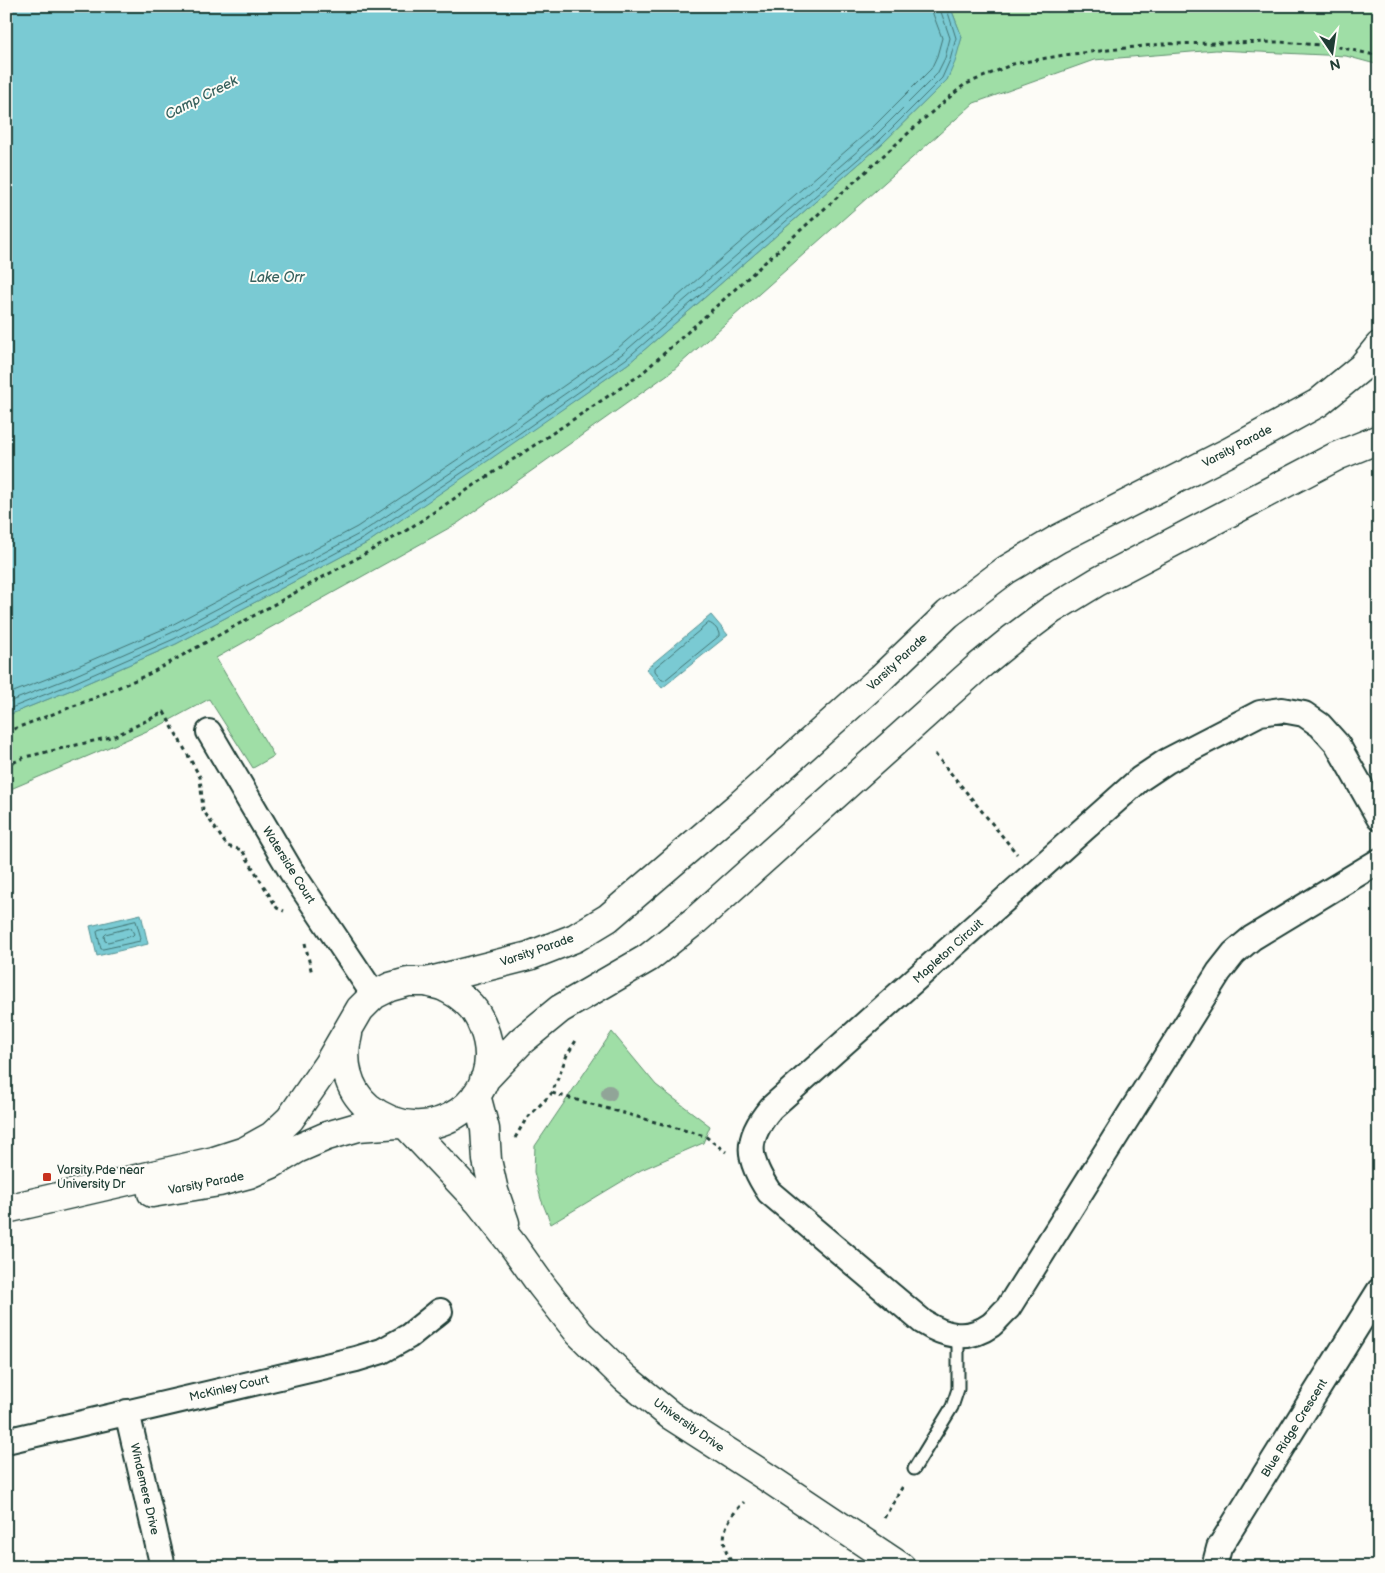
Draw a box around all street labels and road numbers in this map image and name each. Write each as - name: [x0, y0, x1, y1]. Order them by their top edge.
- street label: Varsity Parade: [1200, 422, 1275, 471]
- street label: Varsity Parade: [864, 631, 930, 694]
- street label: Waterside Court: [259, 824, 318, 907]
- street label: Mapleton Circuit: [910, 916, 987, 987]
- street label: Varsity Parade: [498, 931, 576, 970]
- street label: Varsity Parade: [167, 1169, 245, 1198]
- street label: McKinley Court: [188, 1372, 271, 1405]
- street label: Blue Ridge Crescent: [1258, 1376, 1331, 1480]
- street label: University Drive: [650, 1395, 727, 1456]
- street label: Windemere Drive: [127, 1442, 162, 1536]

